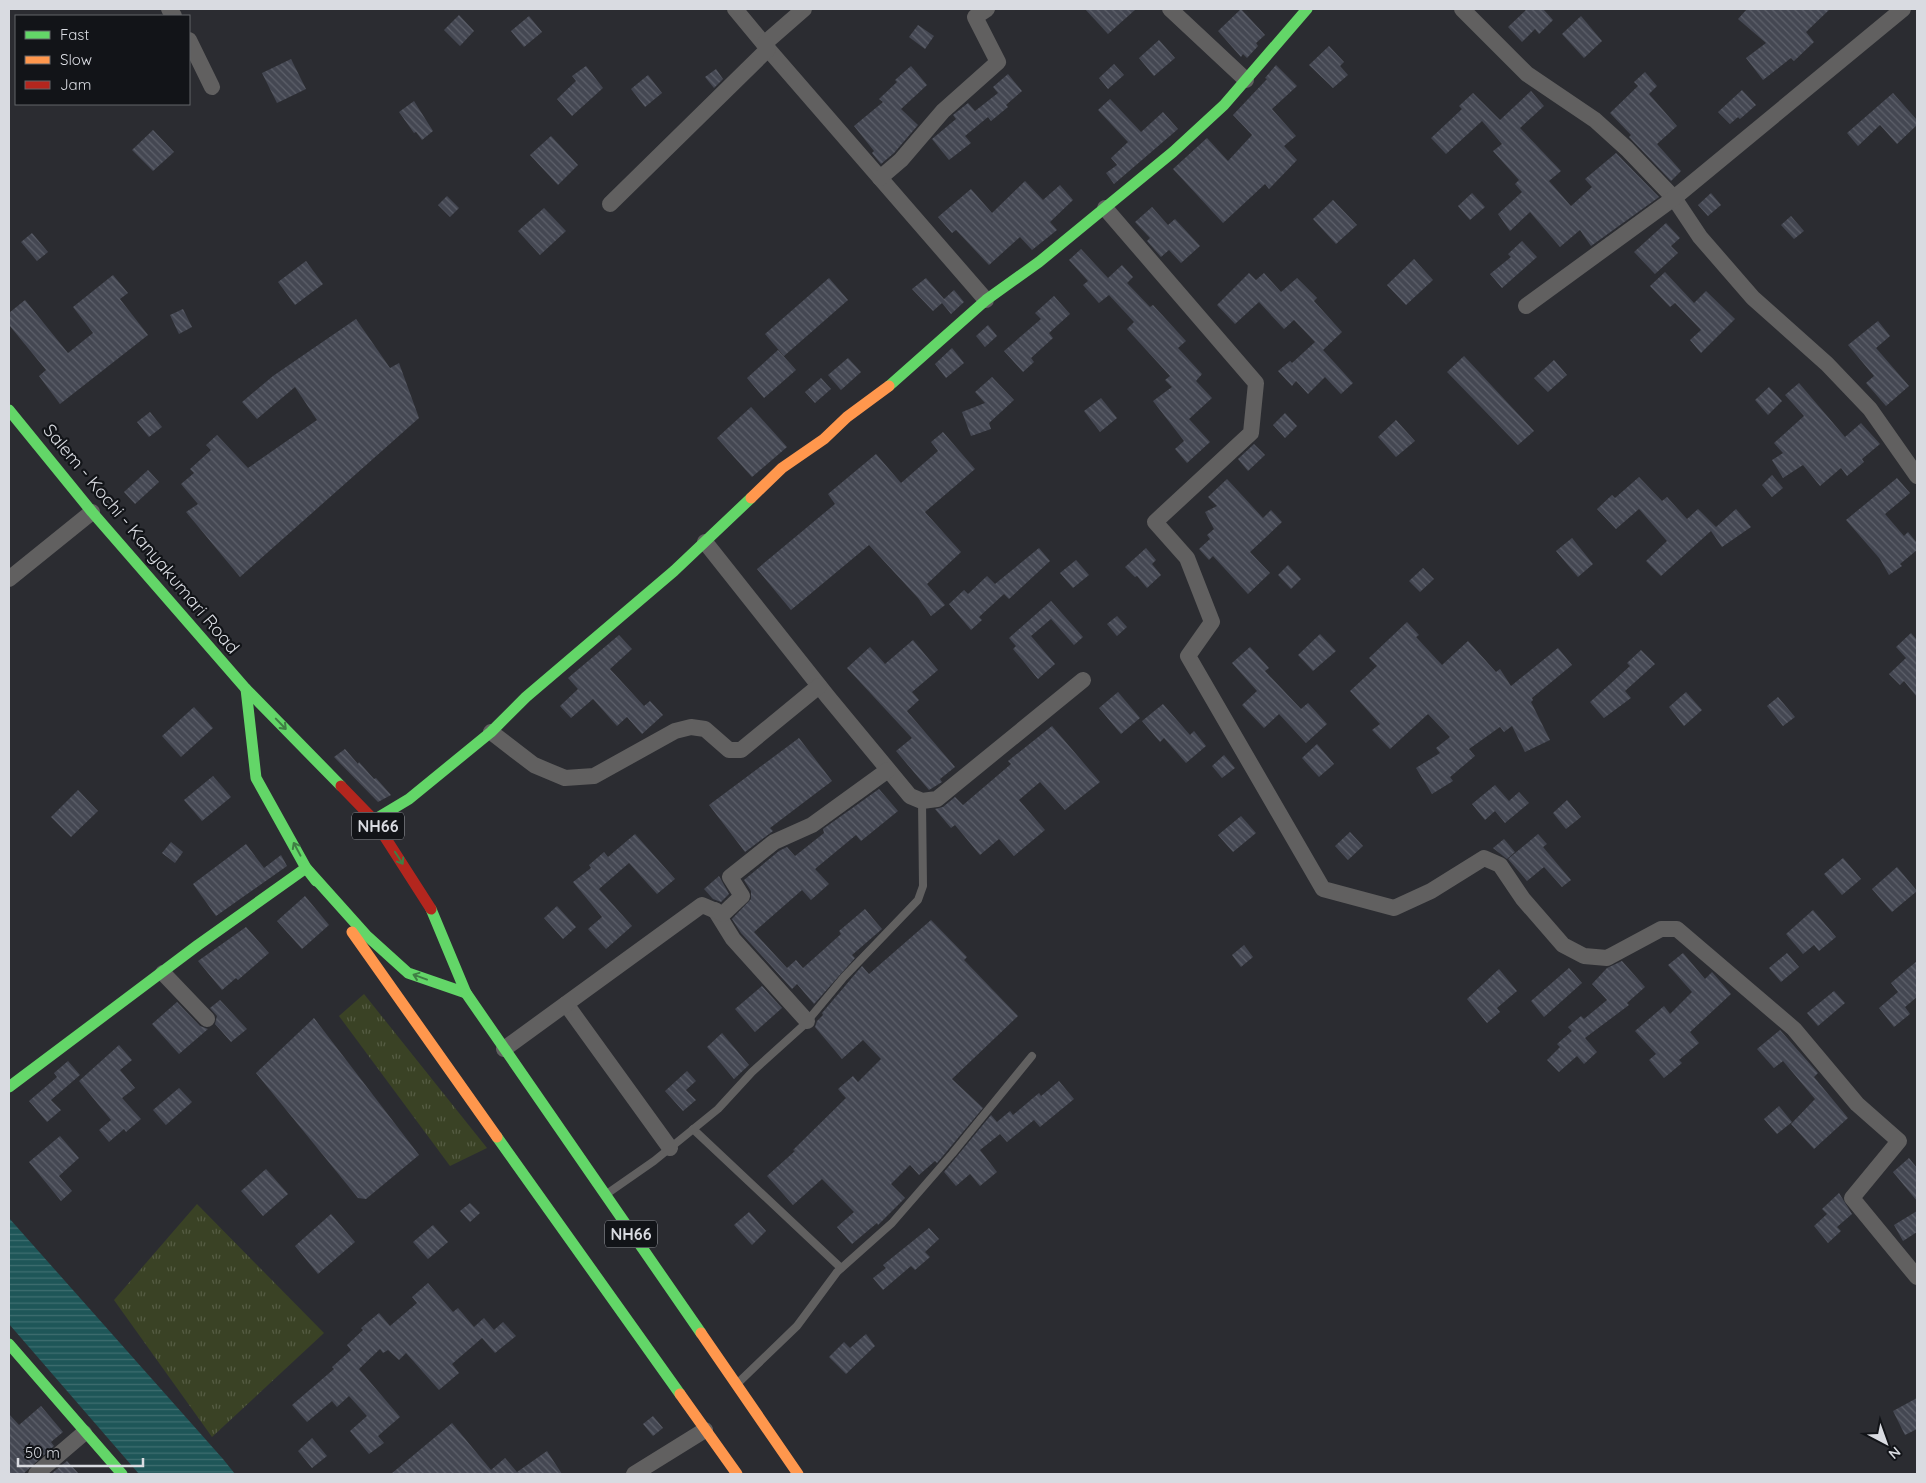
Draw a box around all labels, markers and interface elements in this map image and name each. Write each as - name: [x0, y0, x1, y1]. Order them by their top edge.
- legend: [15, 15, 190, 105]
- text: Fast: [60, 25, 89, 44]
- text: Slow: [60, 50, 92, 69]
- text: Jam: [60, 75, 91, 94]
- street label: Salem - Kochi - Kanyakumari Road: [38, 419, 244, 658]
- one-way arrow: [274, 718, 287, 730]
- road number: NH66: [352, 812, 404, 839]
- one-way arrow: [291, 843, 301, 857]
- one-way arrow: [395, 851, 405, 865]
- one-way arrow: [413, 972, 428, 981]
- road number: NH66: [605, 1220, 657, 1248]
- north arrow: [1861, 1418, 1911, 1468]
- scale bar: [18, 1436, 142, 1468]
- text: 50 m: [25, 1443, 60, 1462]
- text: N: [1885, 1443, 1904, 1463]

